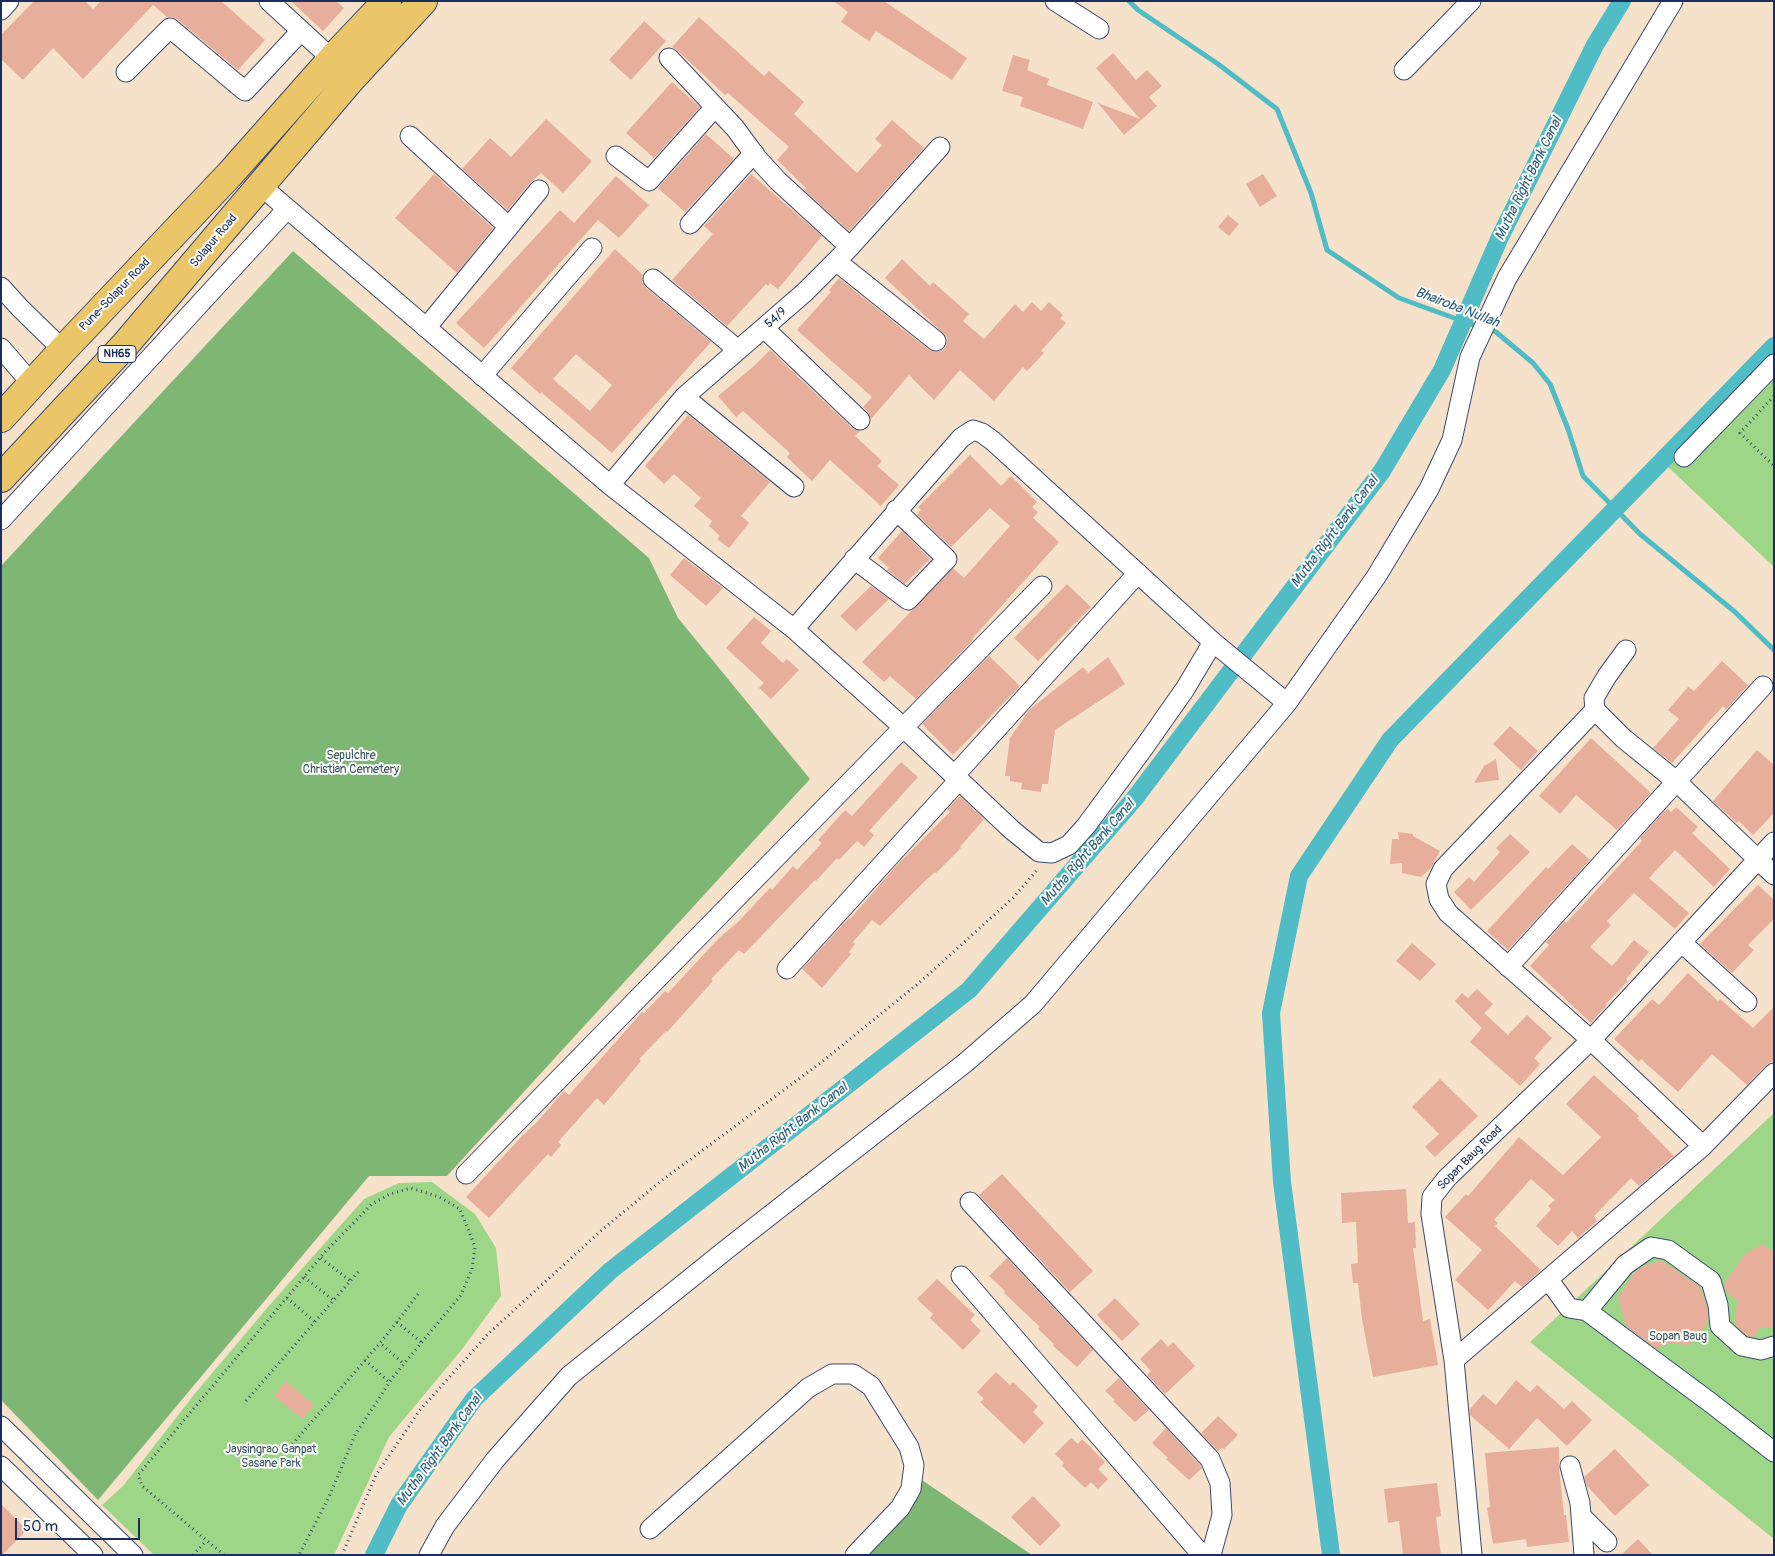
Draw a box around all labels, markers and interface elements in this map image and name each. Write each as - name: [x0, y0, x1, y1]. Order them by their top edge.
- water label: Mutha Right Bank Canal: [1492, 115, 1566, 243]
- street label: Solapur Road: [187, 211, 241, 271]
- street label: Pune-Solapur Road: [77, 256, 153, 334]
- water label: Bhairoba Nullah: [1413, 284, 1501, 332]
- street label: 54/9: [762, 305, 790, 331]
- road number: NH65: [98, 346, 136, 362]
- water label: Mutha Right Bank Canal: [1288, 473, 1382, 591]
- park label: Sepulchre Christian Cemetery: [303, 749, 399, 777]
- water label: Mutha Right Bank Canal: [1037, 796, 1139, 910]
- water label: Mutha Right Bank Canal: [735, 1080, 851, 1176]
- street label: Sopan Baug Road: [1435, 1123, 1505, 1193]
- park label: Sopan Baug: [1649, 1330, 1707, 1344]
- water label: Mutha Right Bank Canal: [393, 1390, 487, 1510]
- park label: Jaysingrao Ganpat Sasane Park: [225, 1443, 317, 1471]
- scale bar: [18, 1508, 142, 1540]
- text: 50 m: [23, 1517, 58, 1536]

